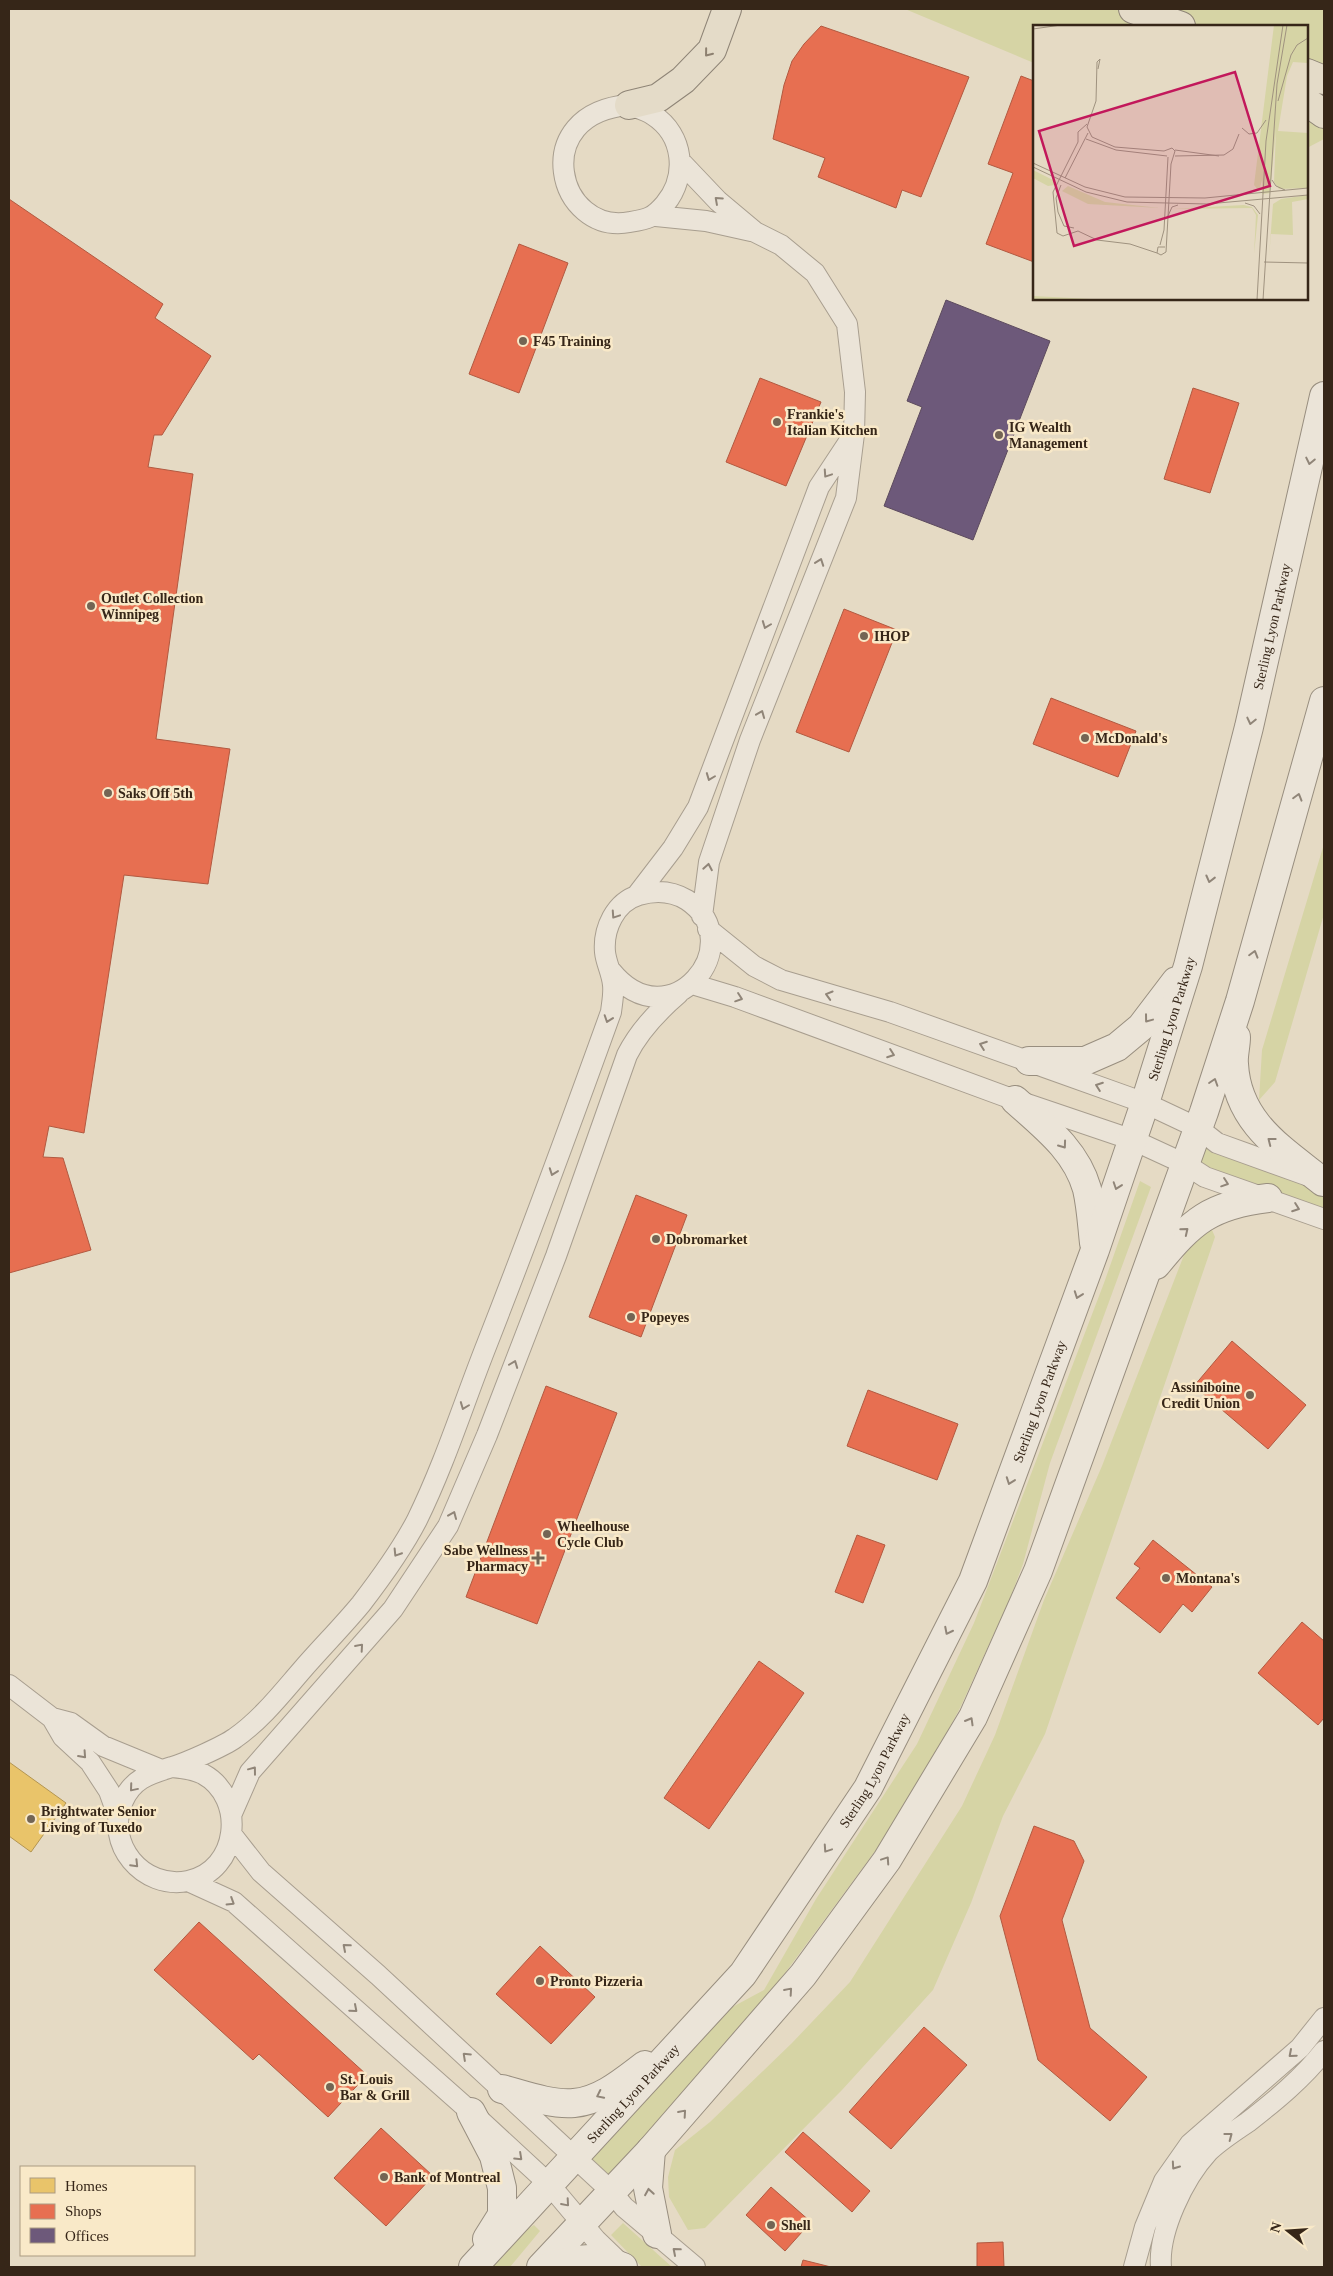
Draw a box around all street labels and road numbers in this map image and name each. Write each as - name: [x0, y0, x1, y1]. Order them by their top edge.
- street label: Sterling Lyon Parkway: [1251, 562, 1294, 691]
- street label: Sterling Lyon Parkway: [1145, 955, 1198, 1083]
- street label: Sterling Lyon Parkway: [1010, 1338, 1069, 1465]
- street label: Sterling Lyon Parkway: [836, 1711, 913, 1831]
- street label: Sterling Lyon Parkway: [584, 2041, 683, 2146]

